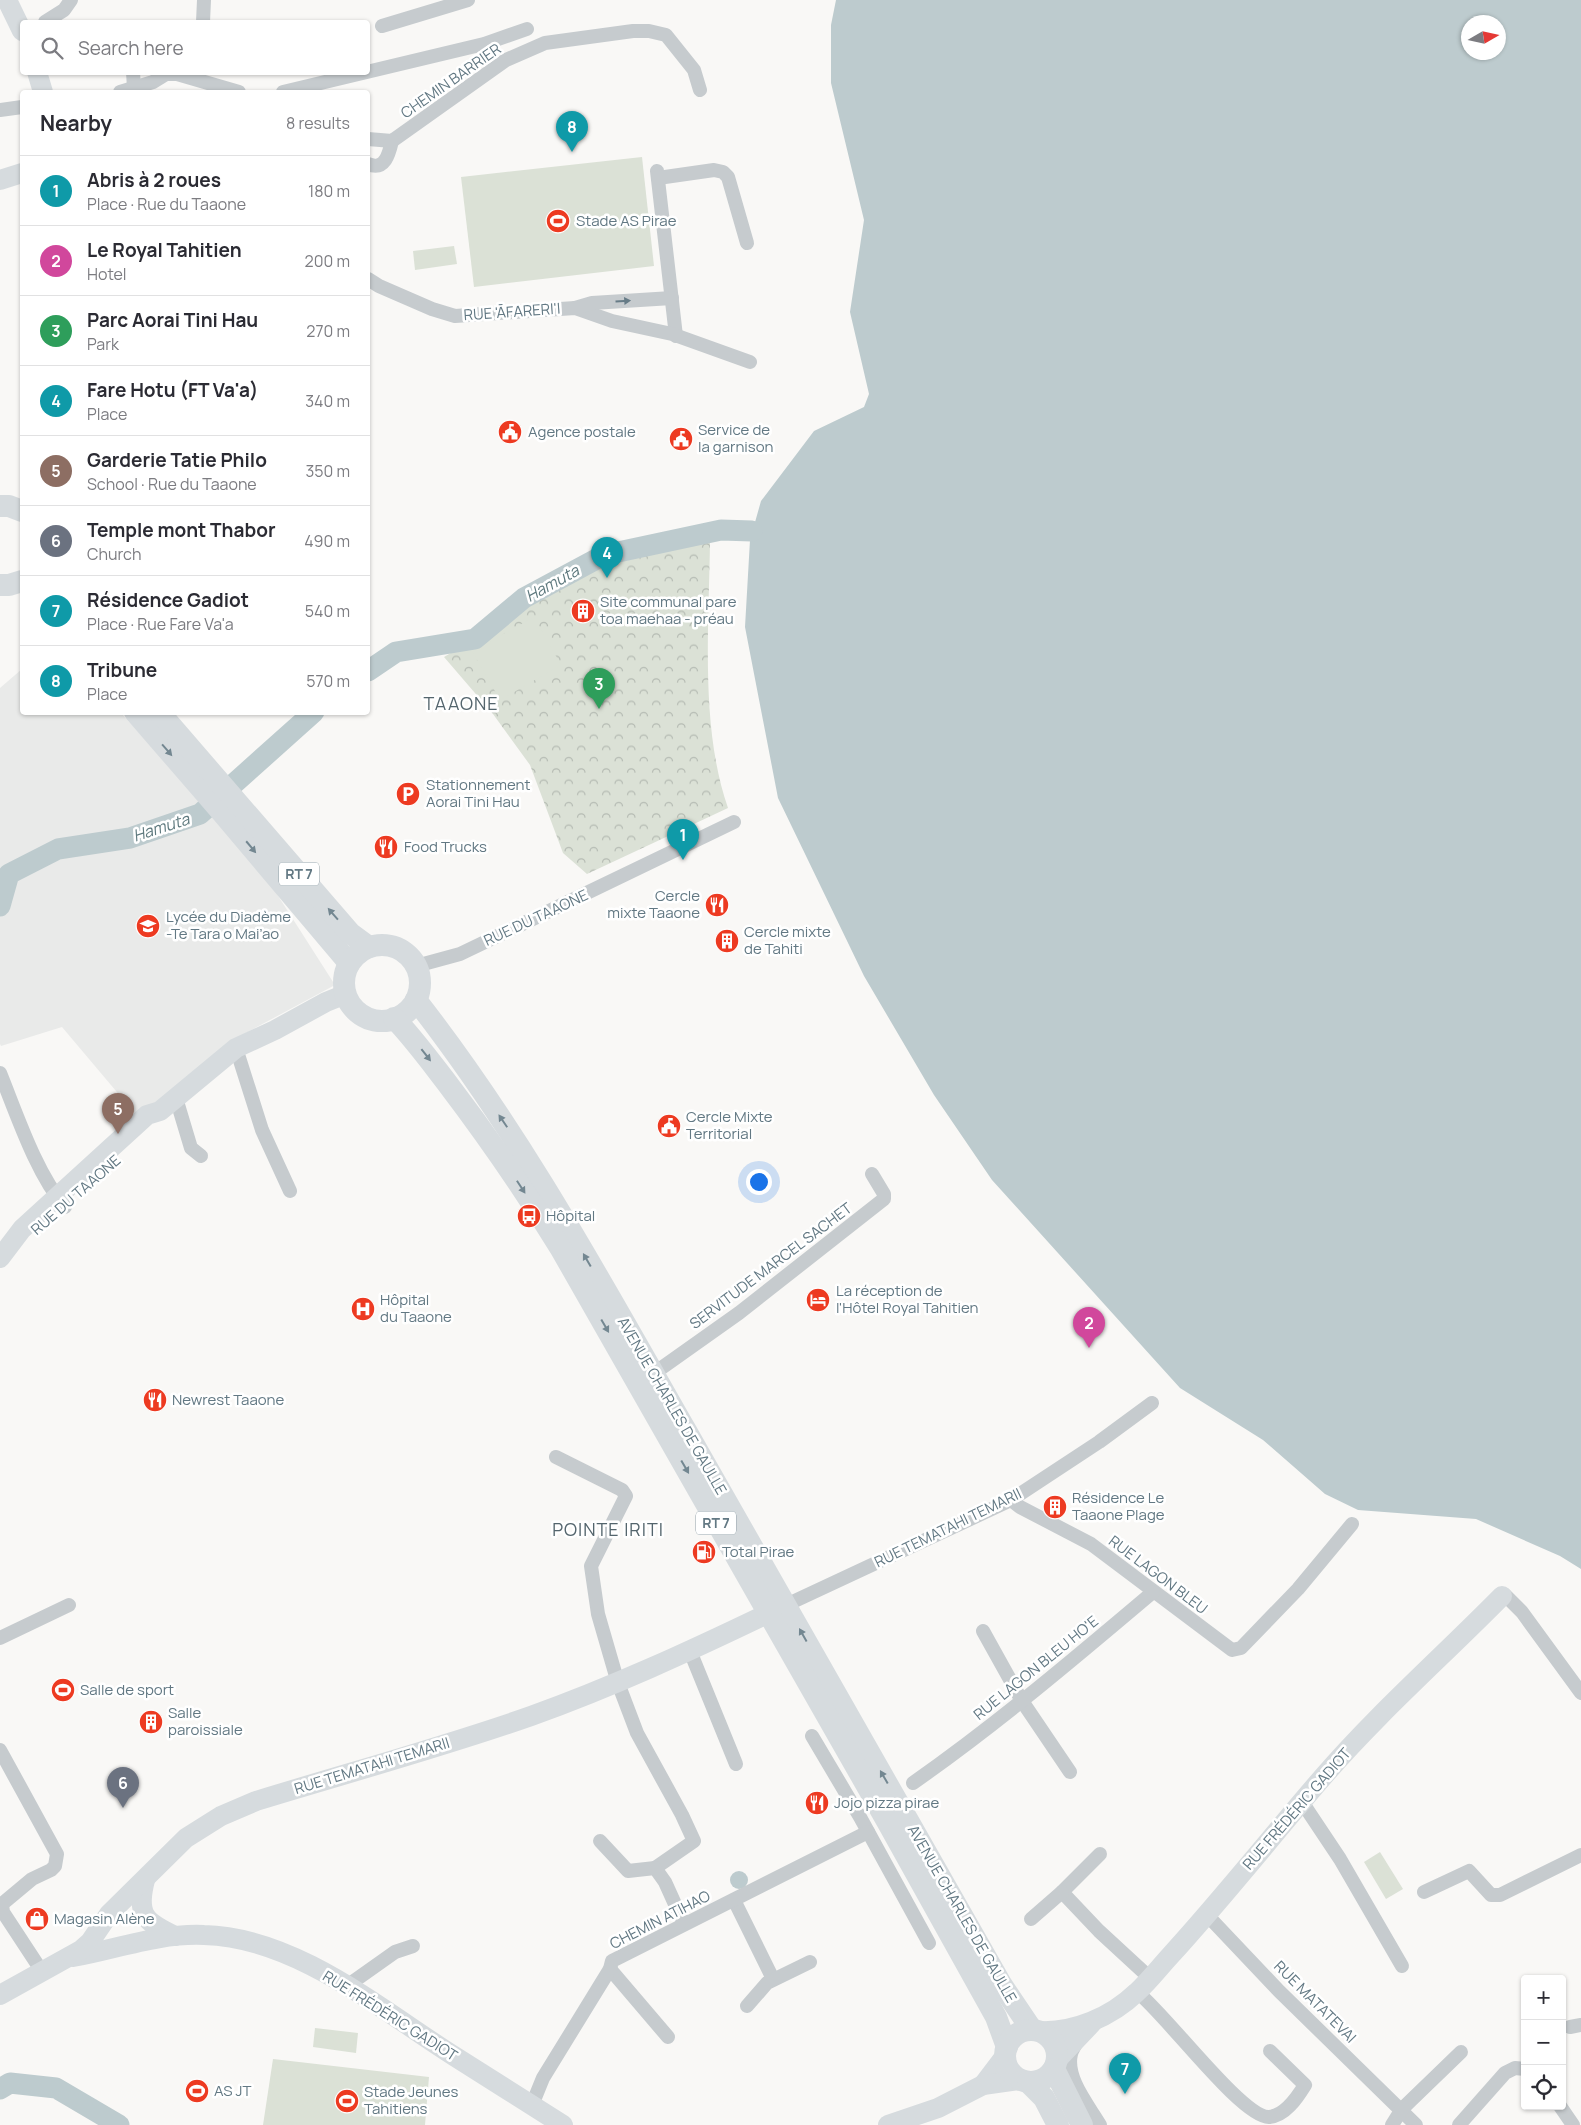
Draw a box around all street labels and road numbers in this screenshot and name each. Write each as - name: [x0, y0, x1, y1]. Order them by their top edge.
- street label: CHEMIN BARRIER: [396, 38, 505, 123]
- street label: RUE 'ĀFARERI'I: [463, 298, 561, 325]
- road number: RT 7: [279, 862, 319, 886]
- street label: RUE DU TAAONE: [480, 884, 591, 951]
- street label: RUE DU TAAONE: [26, 1150, 125, 1240]
- street label: SERVITUDE MARCEL SACHET: [685, 1197, 856, 1334]
- street label: AVENUE CHARLES DE GAULLE: [613, 1313, 732, 1498]
- street label: RUE TEMATAHI TEMARII: [871, 1483, 1025, 1572]
- road number: RT 7: [696, 1512, 736, 1535]
- street label: RUE LAGON BLEU: [1104, 1530, 1212, 1619]
- street label: RUE LAGON BLEU HO'E: [969, 1611, 1102, 1725]
- street label: RUE TEMATAHI TEMARII: [292, 1732, 452, 1799]
- street label: RUE FRÉDÉRIC GADIOT: [1238, 1743, 1356, 1874]
- street label: AVENUE CHARLES DE GAULLE: [903, 1821, 1022, 2006]
- street label: CHEMIN ATIHAO: [606, 1885, 714, 1954]
- street label: RUE MATATEVAI: [1270, 1956, 1361, 2047]
- street label: RUE FRÉDÉRIC GADIOT: [319, 1966, 462, 2066]

